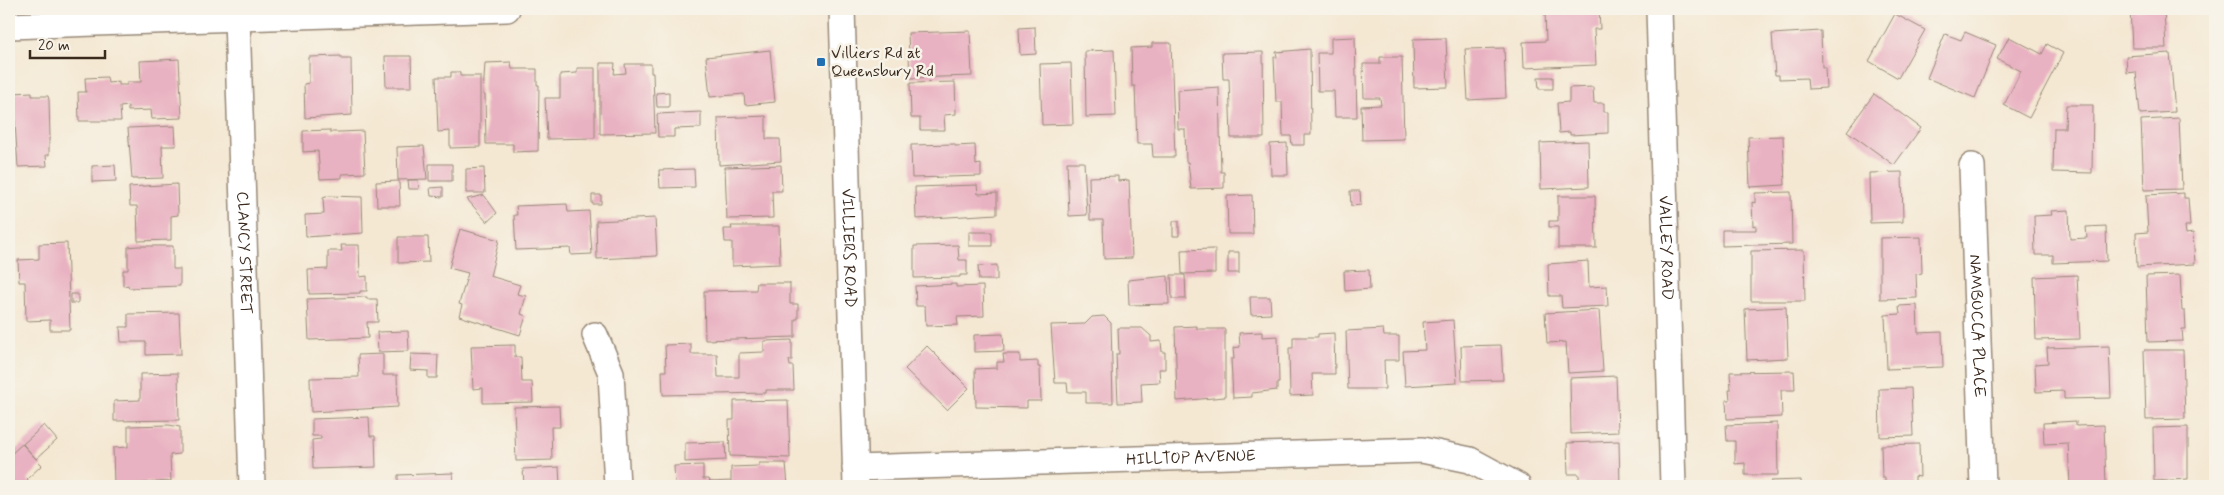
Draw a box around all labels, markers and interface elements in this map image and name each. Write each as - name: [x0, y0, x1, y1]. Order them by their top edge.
- scale bar: [30, 28, 105, 60]
- text: 20 m: [38, 36, 70, 56]
- place label: Villiers Rd at Queensbury Rd: [831, 43, 934, 82]
- marker: Villiers Rd at Queensbury Rd: [815, 56, 827, 68]
- street label: VILLIERS ROAD: [837, 188, 861, 308]
- street label: CLANCY STREET: [232, 191, 257, 315]
- street label: VALLEY ROAD: [1654, 195, 1678, 301]
- street label: NAMBUCCA PLACE: [1965, 254, 1990, 398]
- street label: HILLTOP AVENUE: [1126, 445, 1256, 470]

